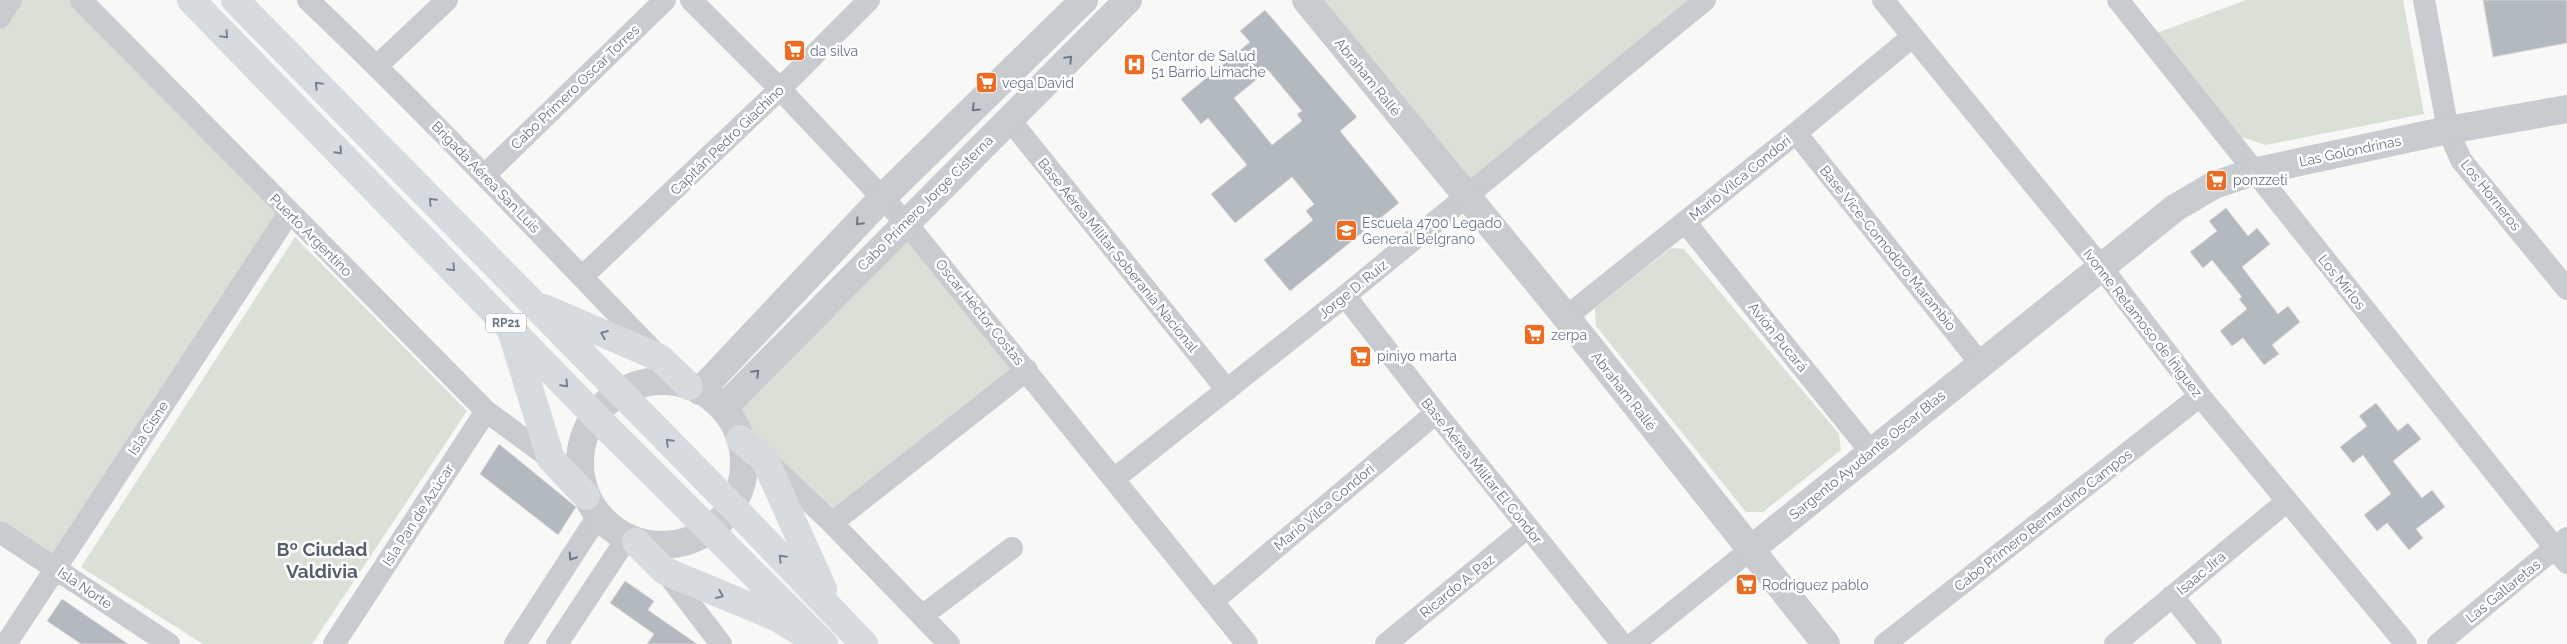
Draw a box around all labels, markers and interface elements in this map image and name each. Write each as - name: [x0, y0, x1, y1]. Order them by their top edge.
- street label: Cabo Primero Oscar Torres: [507, 21, 643, 153]
- one-way arrow: [219, 29, 228, 38]
- street label: Abraham Rallé: [1332, 35, 1404, 119]
- supermarket icon: da silva: [782, 39, 806, 63]
- place label: da silva: [810, 43, 858, 59]
- place label: Centor de Salud 51 Barrio Limache: [1151, 48, 1266, 80]
- hospital icon: Centor de Salud 51 Barrio Limache: [1123, 52, 1147, 76]
- one-way arrow: [1063, 56, 1072, 65]
- supermarket icon: vega David: [974, 71, 998, 95]
- place label: vega David: [1002, 75, 1074, 91]
- one-way arrow: [315, 82, 324, 91]
- street label: Capitán Pedro Giachino: [667, 82, 787, 198]
- one-way arrow: [971, 102, 980, 111]
- street label: Brigada Aérea San Luis: [429, 118, 544, 236]
- street label: Cabo Primero Jorge Cisterna: [854, 132, 996, 274]
- street label: Mario Vilca Condori: [1686, 132, 1794, 224]
- street label: Las Golondrinas: [2297, 132, 2403, 170]
- one-way arrow: [333, 145, 342, 154]
- street label: Base Aérea Militar Soberanía Nacional: [1035, 155, 1201, 355]
- street label: Los Horneros: [2458, 156, 2525, 234]
- street label: Base Vice-Comodoro Marambio: [1817, 162, 1959, 334]
- supermarket icon: ponzzeti: [2205, 168, 2229, 192]
- place label: ponzzeti: [2233, 172, 2288, 188]
- street label: Puerto Argentino: [267, 191, 355, 279]
- one-way arrow: [429, 198, 438, 207]
- place label: Escuela 4700 Legado General Belgrano: [1362, 215, 1502, 247]
- one-way arrow: [856, 217, 865, 226]
- school or university icon: Escuela 4700 Legado General Belgrano: [1334, 219, 1358, 243]
- street label: Ivonne Retamoso de Íñiguez: [2080, 245, 2207, 400]
- street label: Los Mirlos: [2315, 251, 2369, 313]
- street label: Oscar Héctor Costas: [932, 256, 1028, 368]
- street label: Jorge D. Ruiz: [1316, 256, 1391, 321]
- one-way arrow: [446, 262, 455, 271]
- street label: Avión Pucará: [1745, 299, 1811, 375]
- road number: RP21: [486, 314, 526, 332]
- supermarket icon: zerpa: [1523, 323, 1547, 347]
- place label: zerpa: [1551, 327, 1587, 343]
- one-way arrow: [600, 329, 609, 340]
- supermarket icon: piniyo marta: [1349, 344, 1373, 368]
- place label: piniyo marta: [1377, 348, 1457, 364]
- street label: Abraham Rallé: [1588, 349, 1660, 433]
- one-way arrow: [750, 369, 759, 378]
- one-way arrow: [559, 379, 568, 388]
- street label: Sargento Ayudante Oscar Blas: [1786, 387, 1948, 523]
- street label: Base Aérea Militar El Cóndor: [1418, 395, 1546, 547]
- street label: Isla Cisne: [125, 398, 171, 458]
- one-way arrow: [665, 439, 674, 448]
- street label: Cabo Primero Bernardino Campos: [1951, 446, 2135, 594]
- street label: Isla Pan de Azúcar: [379, 461, 457, 569]
- street label: Mario Vilca Condori: [1271, 461, 1377, 553]
- district label: Bº Ciudad Valdivia: [277, 538, 367, 582]
- street label: Isaac Jira: [2173, 548, 2229, 598]
- one-way arrow: [568, 551, 578, 560]
- street label: Ricardo A. Paz: [1417, 551, 1498, 621]
- one-way arrow: [779, 555, 788, 564]
- street label: Las Gallaretas: [2463, 556, 2544, 626]
- street label: Isla Norte: [55, 564, 115, 612]
- supermarket icon: Rodriguez pablo: [1734, 573, 1758, 597]
- place label: Rodriguez pablo: [1762, 577, 1869, 593]
- one-way arrow: [715, 588, 724, 599]

